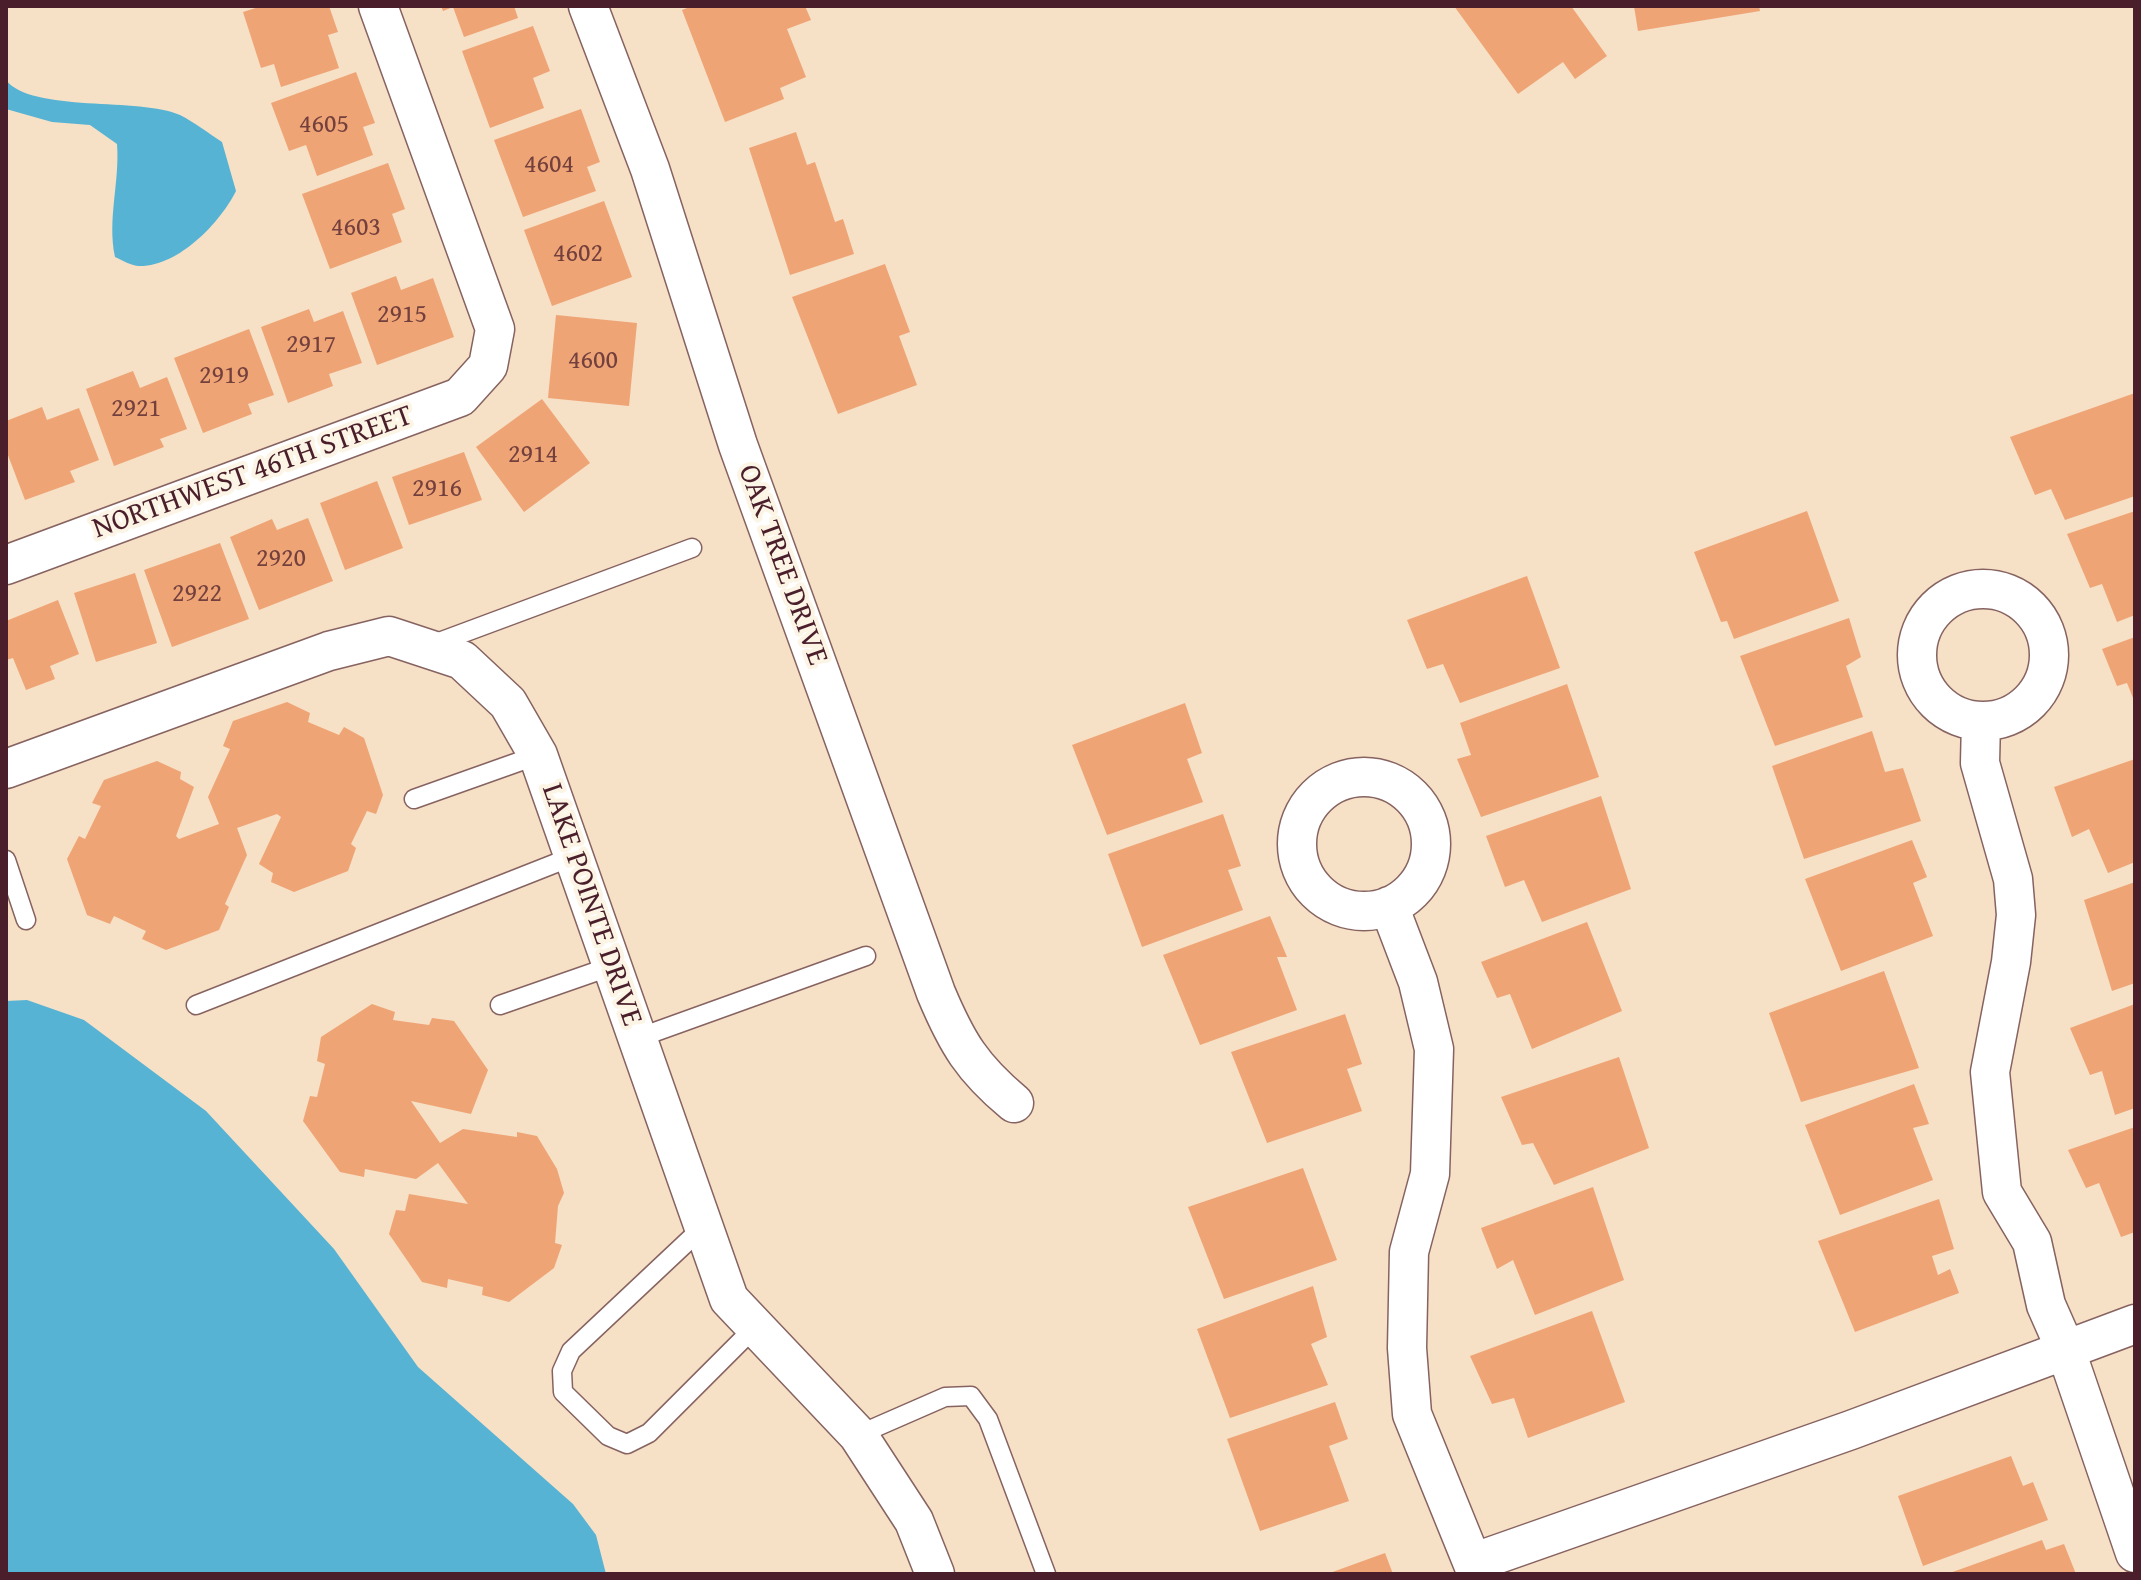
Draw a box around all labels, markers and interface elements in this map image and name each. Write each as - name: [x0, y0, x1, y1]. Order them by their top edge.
- house number: 4605: [299, 109, 349, 141]
- house number: 4604: [524, 149, 574, 181]
- house number: 4603: [331, 212, 381, 244]
- house number: 4602: [553, 238, 603, 270]
- house number: 2915: [377, 299, 427, 331]
- house number: 2917: [286, 329, 336, 361]
- house number: 4600: [568, 345, 618, 377]
- house number: 2919: [199, 360, 249, 392]
- house number: 2921: [111, 393, 161, 425]
- street label: NORTHWEST 46TH STREET: [88, 398, 418, 548]
- house number: 2914: [508, 439, 558, 471]
- street label: OAK TREE DRIVE: [729, 460, 835, 670]
- house number: 2916: [412, 473, 462, 505]
- house number: 2920: [256, 543, 306, 575]
- house number: 2922: [172, 578, 222, 610]
- street label: LAKE POINTE DRIVE: [533, 779, 649, 1031]

